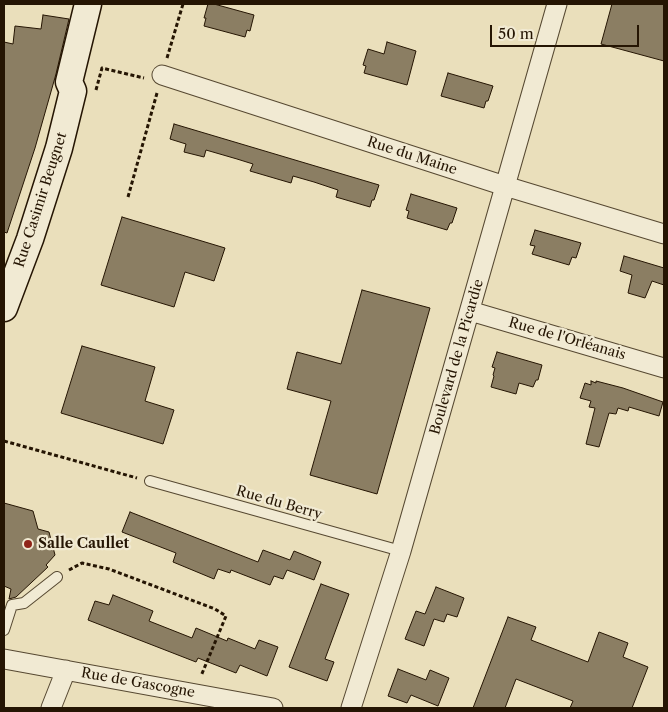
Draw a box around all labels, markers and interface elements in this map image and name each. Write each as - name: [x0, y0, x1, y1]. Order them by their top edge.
- scale bar: [493, 15, 642, 47]
- text: 50 m: [498, 24, 534, 43]
- street label: Rue Casimir Beugnet: [11, 130, 71, 270]
- street label: Rue du Maine: [365, 134, 459, 178]
- street label: Boulevard de la Picardie: [427, 277, 487, 437]
- street label: Rue de l'Orléanais: [506, 314, 628, 364]
- street label: Rue du Berry: [234, 483, 324, 523]
- place label: Salle Caullet: [38, 536, 129, 552]
- marker: Salle Caullet: [22, 538, 34, 550]
- street label: Rue de Gascogne: [80, 665, 196, 701]

